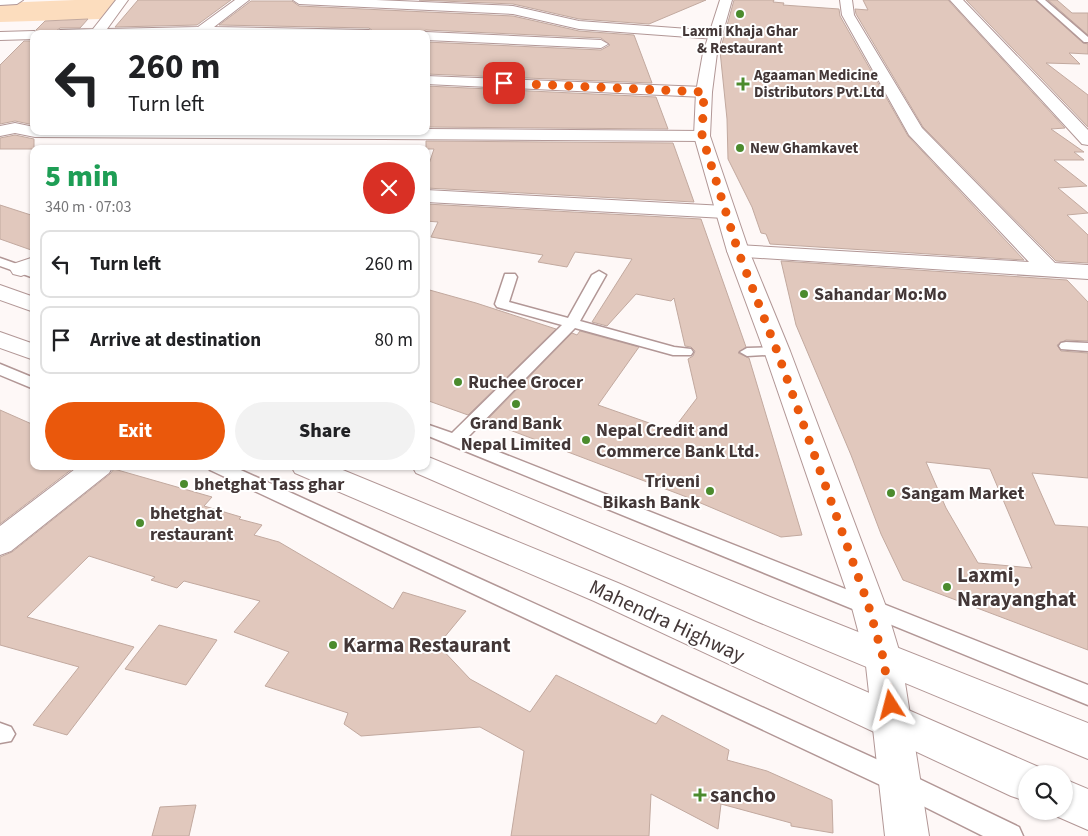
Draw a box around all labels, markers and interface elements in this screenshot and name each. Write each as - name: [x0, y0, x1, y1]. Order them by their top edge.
- marker: Laxmi Khaja Ghar & Restaurant: [734, 8, 746, 20]
- place label: Laxmi Khaja Ghar & Restaurant: [682, 21, 798, 59]
- text: 260 m: [128, 42, 220, 92]
- icon: left: [45, 50, 110, 115]
- pin: [483, 62, 525, 104]
- place label: Agaaman Medicine Distributors Pvt.Ltd: [753, 65, 885, 103]
- icon: arrive: [490, 69, 518, 97]
- marker: Agaaman Medicine Distributors Pvt.Ltd: [736, 77, 750, 91]
- text: Turn left: [128, 88, 204, 120]
- place label: New Ghamkavet: [750, 138, 859, 159]
- marker: New Ghamkavet: [734, 142, 746, 154]
- text: 5 min: [45, 155, 119, 198]
- button: close: [363, 162, 415, 214]
- text: 340 m · 07:03: [45, 196, 132, 218]
- icon: left: [47, 250, 75, 278]
- text: Turn left: [90, 251, 161, 278]
- text: 260 m: [365, 251, 413, 278]
- place label: Sahandar Mo:Mo: [814, 282, 947, 307]
- marker: Sahandar Mo:Mo: [798, 288, 810, 300]
- icon: arrive: [47, 326, 75, 354]
- text: Arrive at destination: [90, 327, 261, 354]
- text: 80 m: [375, 327, 413, 354]
- place label: Ruchee Grocer: [468, 370, 584, 395]
- marker: Ruchee Grocer: [452, 376, 464, 388]
- marker: Grand Bank Nepal Limited: [510, 398, 522, 410]
- button: Exit: [45, 402, 225, 460]
- button: Share: [235, 402, 415, 460]
- place label: Grand Bank Nepal Limited: [461, 411, 571, 457]
- place label: Nepal Credit and Commerce Bank Ltd.: [596, 418, 760, 464]
- marker: Nepal Credit and Commerce Bank Ltd.: [580, 434, 592, 446]
- place label: Triveni Bikash Bank: [603, 469, 700, 515]
- place label: bhetghat Tass ghar: [194, 472, 345, 497]
- marker: bhetghat Tass ghar: [178, 478, 190, 490]
- place label: Sangam Market: [901, 481, 1024, 506]
- marker: Triveni Bikash Bank: [704, 485, 716, 497]
- marker: Sangam Market: [885, 487, 897, 499]
- place label: bhetghat restaurant: [150, 501, 234, 547]
- marker: bhetghat restaurant: [134, 517, 146, 529]
- place label: Laxmi, Narayanghat: [957, 560, 1076, 614]
- street label: Mahendra Highway: [584, 572, 750, 670]
- marker: Laxmi, Narayanghat: [941, 581, 953, 593]
- place label: Karma Restaurant: [343, 630, 511, 660]
- marker: Karma Restaurant: [327, 639, 339, 651]
- position arrow: [864, 678, 916, 730]
- map controls: [1018, 765, 1073, 820]
- button: search: [1018, 765, 1073, 820]
- place label: sancho: [710, 780, 776, 810]
- marker: sancho: [694, 789, 706, 801]

